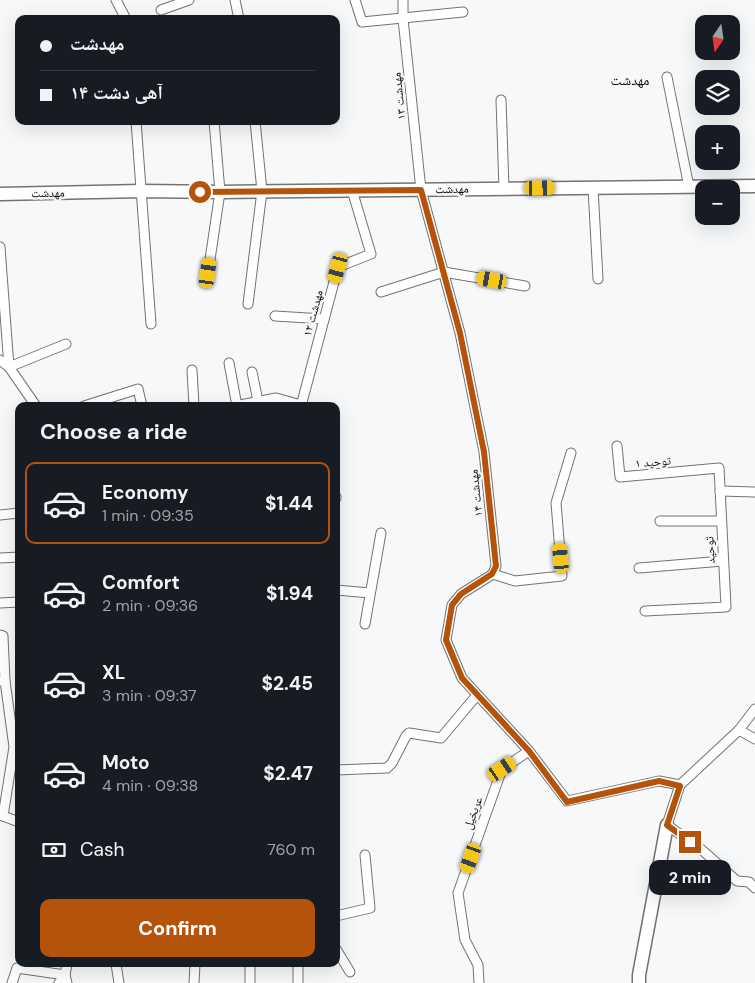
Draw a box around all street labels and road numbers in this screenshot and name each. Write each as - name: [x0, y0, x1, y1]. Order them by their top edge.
- street label: مهدشت ۱۳: [389, 72, 409, 120]
- street label: مهدشت: [435, 181, 469, 197]
- street label: مهدشت: [31, 185, 65, 201]
- street label: مهدشت ۱۲: [299, 288, 327, 338]
- street label: توحید ۱: [634, 452, 672, 472]
- street label: مهدشت ۱۴: [466, 469, 486, 517]
- street label: توحید: [701, 535, 719, 564]
- street label: عربخیل: [460, 794, 486, 832]

